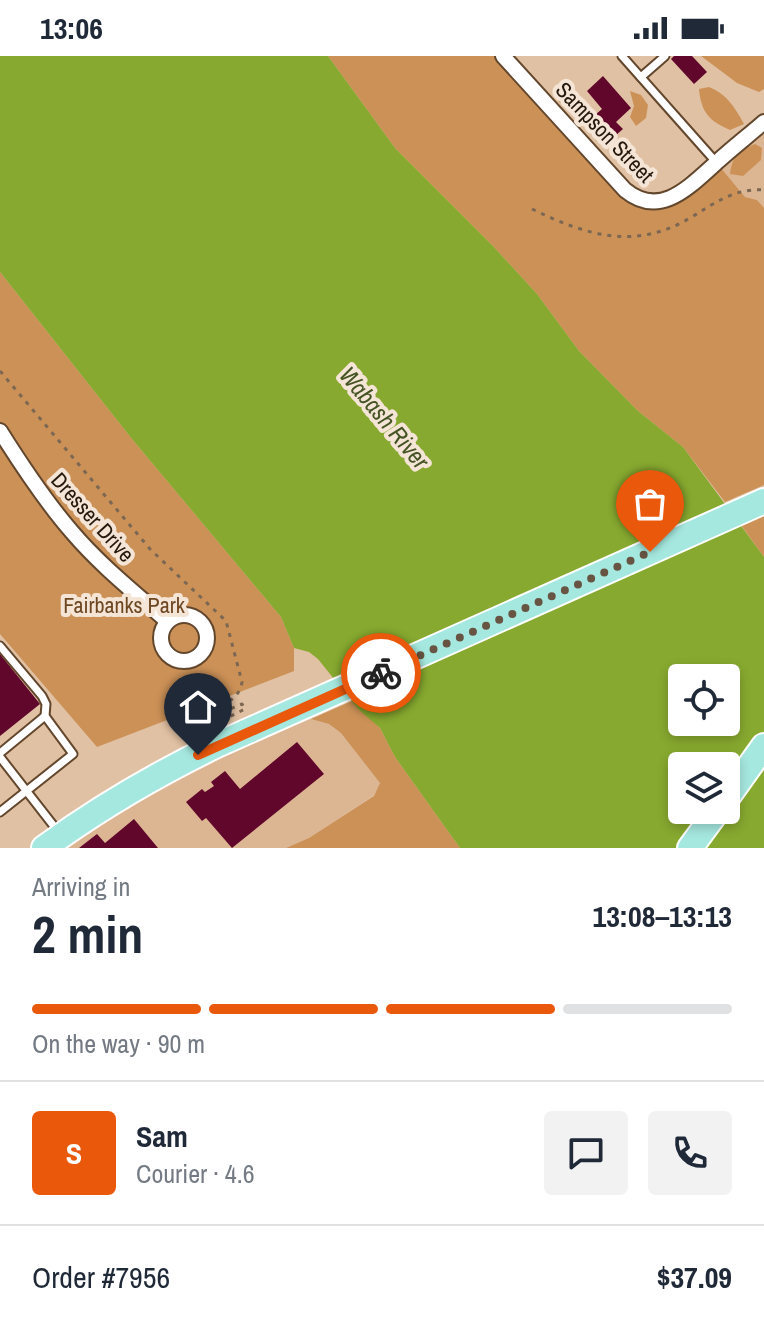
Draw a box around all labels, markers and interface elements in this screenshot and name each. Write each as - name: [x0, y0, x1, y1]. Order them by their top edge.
- text: 13:06: [40, 8, 103, 48]
- street label: Sampson Street: [549, 75, 661, 189]
- water label: Wabash River: [333, 359, 438, 476]
- street label: Dresser Drive: [45, 466, 141, 568]
- pin: [616, 470, 684, 552]
- icon: bag: [628, 482, 672, 526]
- park label: Fairbanks Park: [63, 590, 186, 620]
- courier: [341, 633, 421, 713]
- icon: bike: [359, 651, 403, 695]
- map controls: [668, 664, 740, 824]
- button: locate: [668, 664, 740, 736]
- pin: [164, 673, 232, 755]
- icon: home: [176, 685, 220, 729]
- button: layers: [668, 752, 740, 824]
- text: Arriving in: [32, 869, 130, 904]
- text: 13:08–13:13: [593, 896, 732, 936]
- text: 2 min: [32, 899, 143, 969]
- text: On the way · 90 m: [32, 1026, 205, 1061]
- button: chat: [544, 1111, 628, 1195]
- button: phone: [648, 1111, 732, 1195]
- text: Sam: [136, 1116, 188, 1156]
- text: S: [66, 1133, 82, 1173]
- text: Courier · 4.6: [136, 1156, 255, 1191]
- text: Order #7956: [32, 1257, 170, 1297]
- text: $37.09: [657, 1257, 732, 1297]

